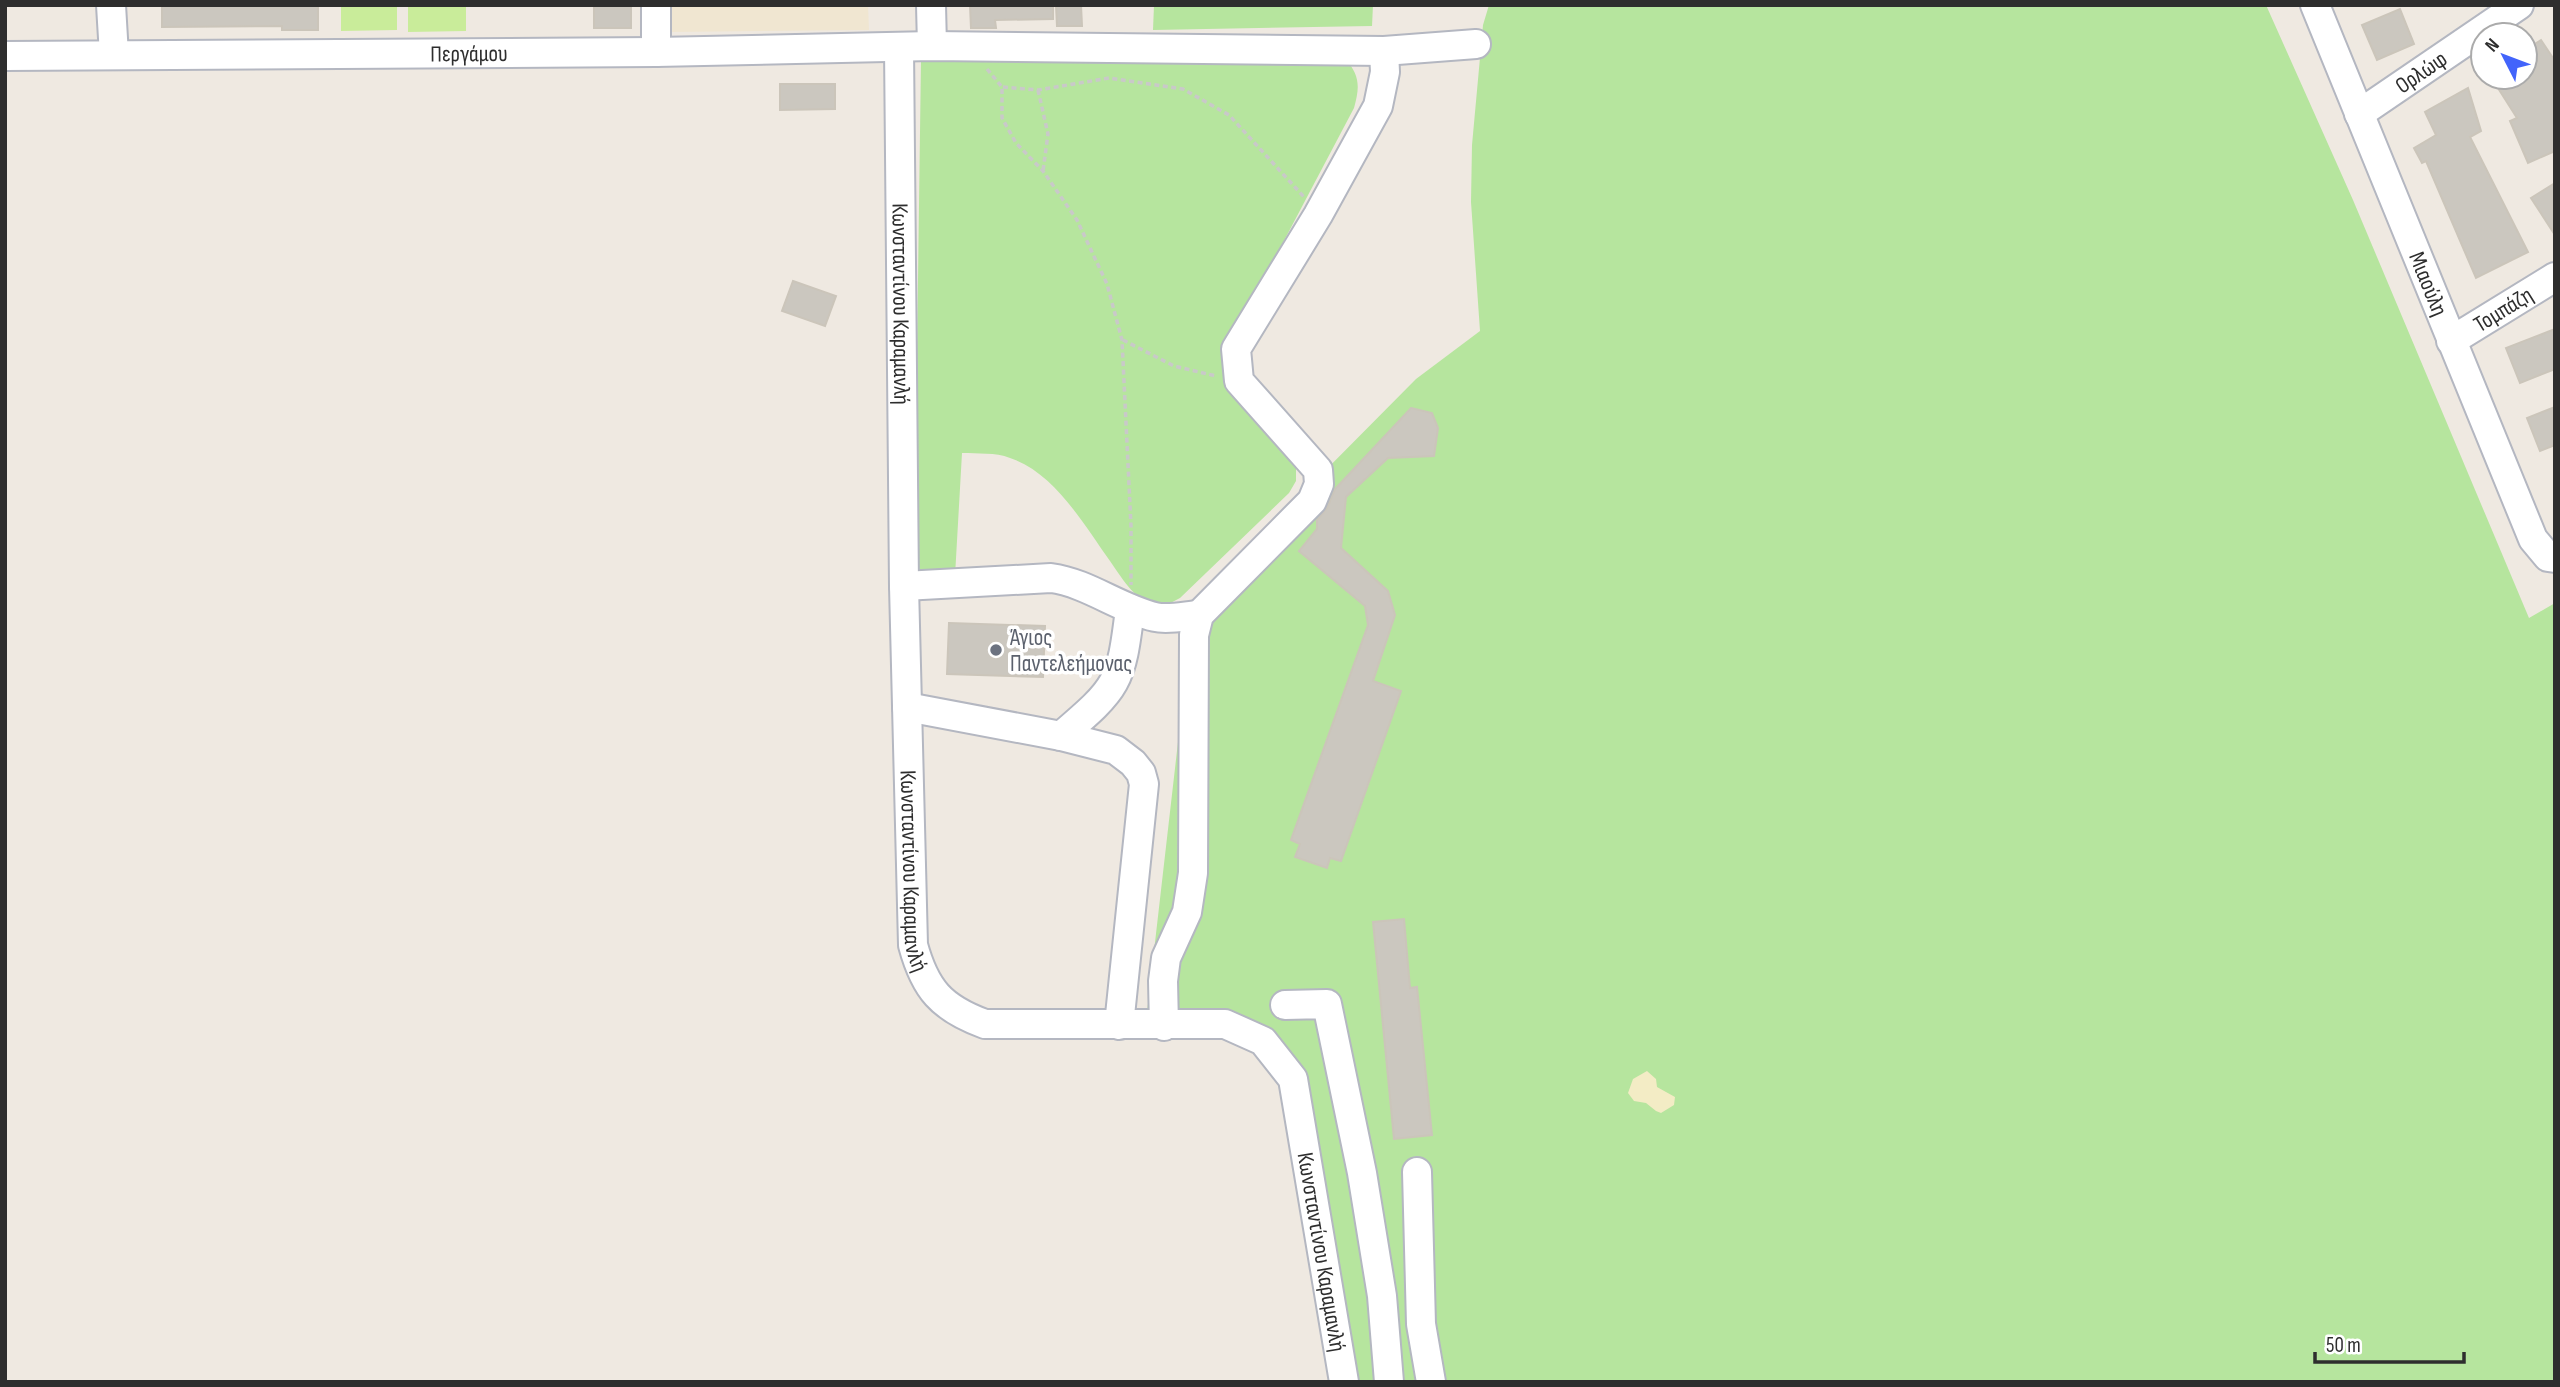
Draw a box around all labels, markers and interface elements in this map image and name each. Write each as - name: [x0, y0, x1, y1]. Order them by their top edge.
- north arrow: [2469, 21, 2539, 91]
- text: N: [2481, 34, 2504, 57]
- street label: Περγάμου: [430, 40, 508, 68]
- street label: Ορλώφ: [2390, 45, 2453, 100]
- street label: Κωνσταντίνου Καραμανλή: [885, 203, 915, 405]
- street label: Μιαούλη: [2402, 248, 2453, 320]
- street label: Τομπάζη: [2469, 281, 2538, 339]
- place label: Άγιος Παντελεήμονας: [1010, 624, 1132, 678]
- marker: Άγιος Παντελεήμονας: [988, 642, 1004, 658]
- street label: Κωνσταντίνου Καραμανλή: [894, 770, 934, 976]
- street label: Κωνσταντίνου Καραμανλή: [1291, 1150, 1352, 1354]
- scale bar: [2315, 1320, 2464, 1364]
- text: 50 m: [2326, 1333, 2361, 1358]

